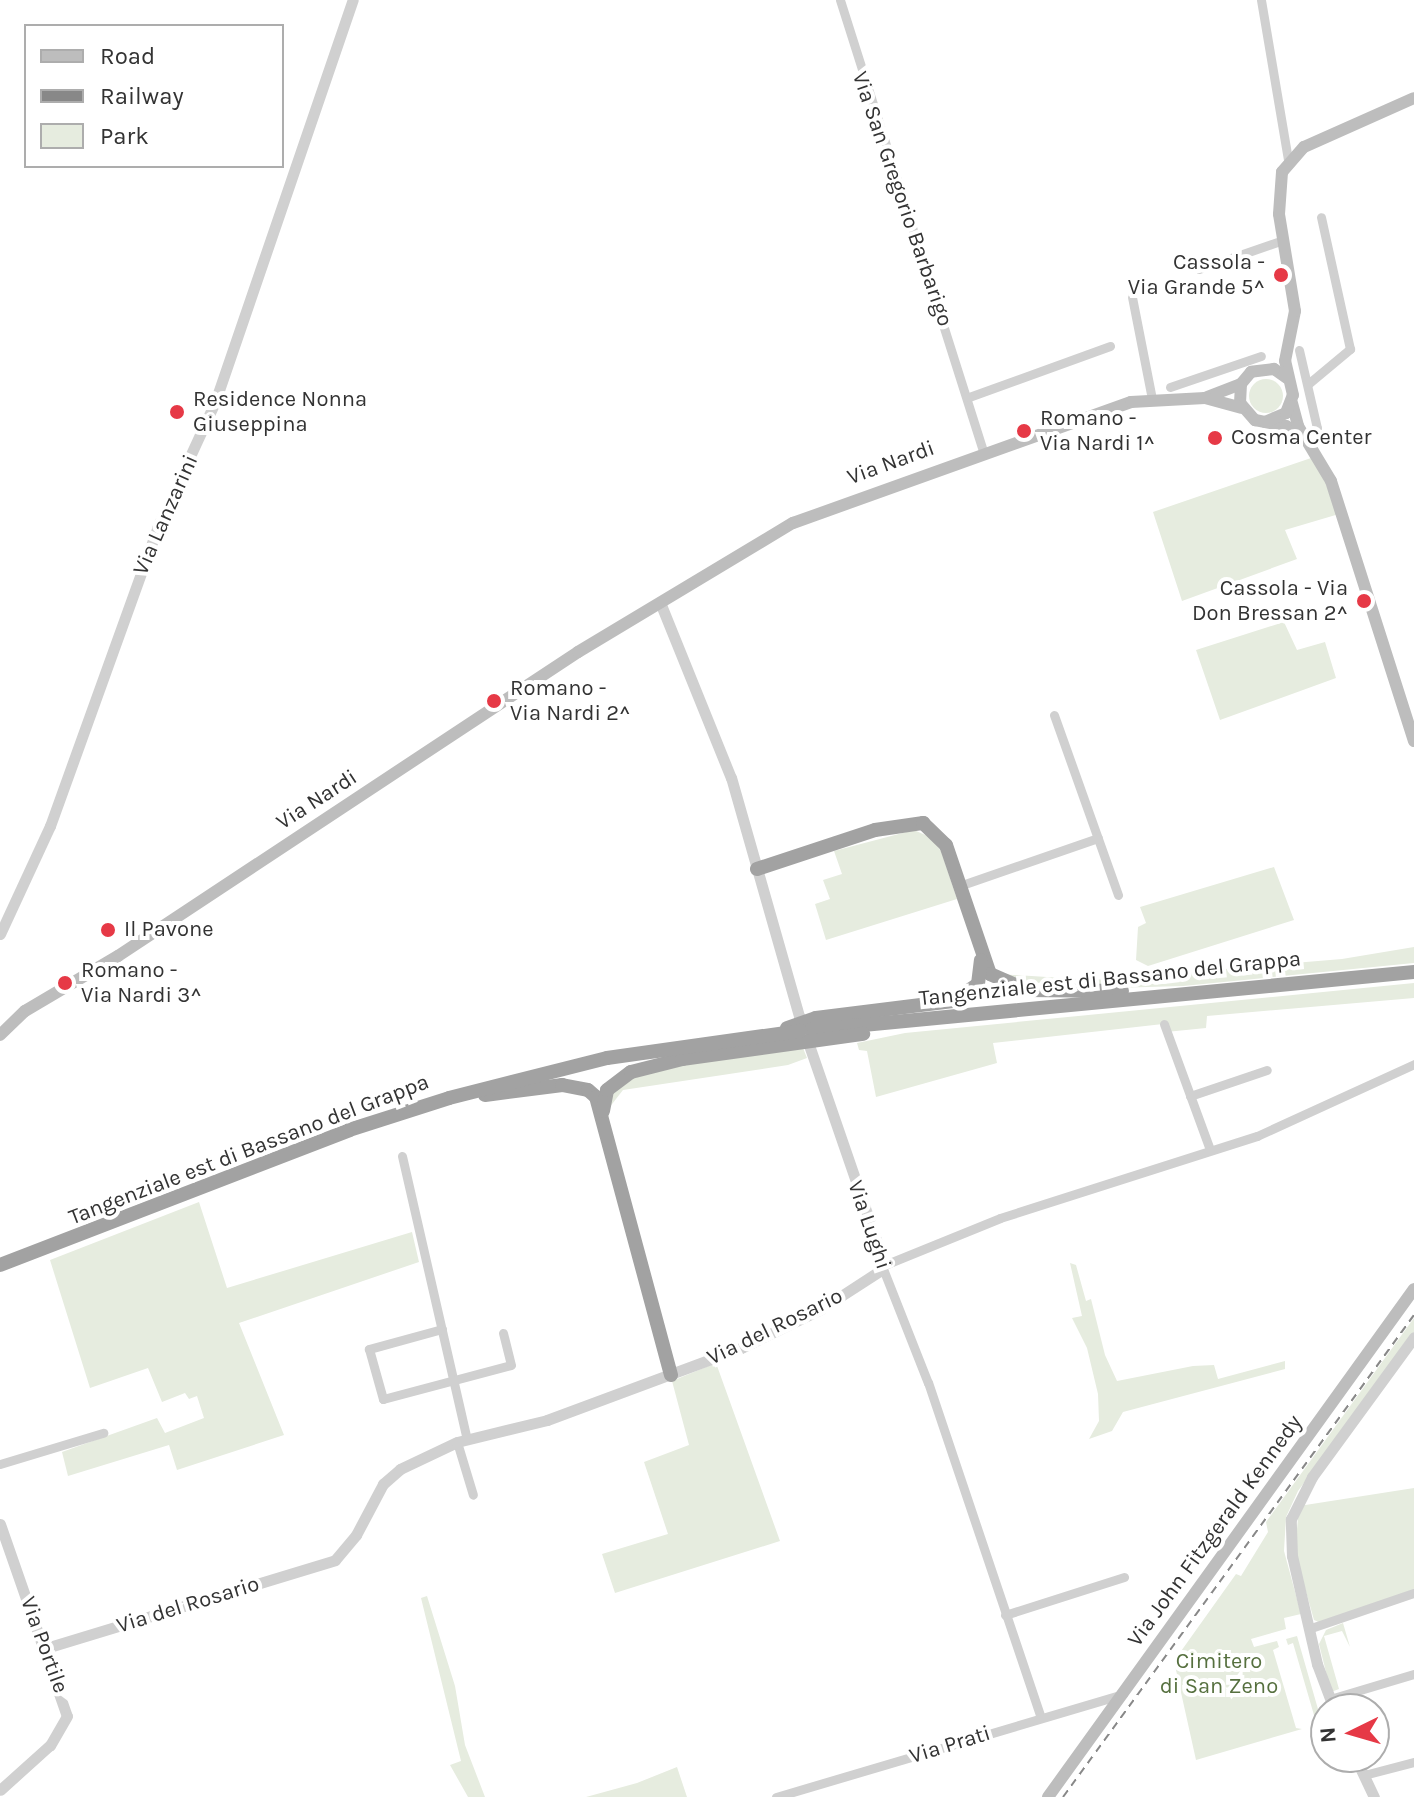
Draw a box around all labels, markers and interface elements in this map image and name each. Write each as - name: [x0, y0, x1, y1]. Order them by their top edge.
- legend: [24, 24, 284, 168]
- text: Road: [100, 42, 155, 70]
- street label: Via San Gregorio Barbarigo: [846, 68, 958, 330]
- text: Railway: [100, 82, 184, 110]
- text: Park: [100, 122, 149, 150]
- place label: Cassola - Via Grande 5^: [1128, 249, 1265, 300]
- marker: Cassola - Via Grande 5^: [1272, 266, 1290, 284]
- place label: Residence Nonna Giuseppina: [193, 386, 367, 438]
- marker: Residence Nonna Giuseppina: [168, 403, 186, 421]
- place label: Romano - Via Nardi 1^: [1040, 405, 1155, 456]
- marker: Romano - Via Nardi 1^: [1015, 422, 1033, 440]
- place label: Cosma Center: [1231, 425, 1372, 451]
- marker: Cosma Center: [1206, 429, 1224, 447]
- street label: Via Nardi: [844, 435, 938, 491]
- street label: Via Lanzarini: [128, 451, 204, 579]
- place label: Cassola - Via Don Bressan 2^: [1192, 575, 1348, 626]
- marker: Cassola - Via Don Bressan 2^: [1355, 592, 1373, 610]
- place label: Romano - Via Nardi 2^: [510, 675, 630, 726]
- marker: Romano - Via Nardi 2^: [485, 692, 503, 710]
- street label: Via Nardi: [272, 764, 362, 836]
- place label: Il Pavone: [124, 917, 213, 943]
- marker: Il Pavone: [99, 921, 117, 939]
- street label: Tangenziale est di Bassano del Grappa: [918, 946, 1302, 1012]
- place label: Romano - Via Nardi 3^: [81, 957, 202, 1008]
- marker: Romano - Via Nardi 3^: [56, 974, 74, 992]
- street label: Tangenziale est di Bassano del Grappa: [65, 1069, 433, 1231]
- street label: Via Lughi: [842, 1177, 896, 1273]
- street label: Via del Rosario: [703, 1283, 847, 1371]
- street label: Via John Fitzgerald Kennedy: [1122, 1410, 1308, 1652]
- street label: Via del Rosario: [114, 1571, 262, 1639]
- street label: Via Portile: [14, 1593, 74, 1697]
- park label: Cimitero di San Zeno: [1160, 1648, 1278, 1700]
- north arrow: [1310, 1693, 1390, 1773]
- street label: Via Prati: [906, 1720, 994, 1770]
- text: N: [1314, 1726, 1342, 1744]

